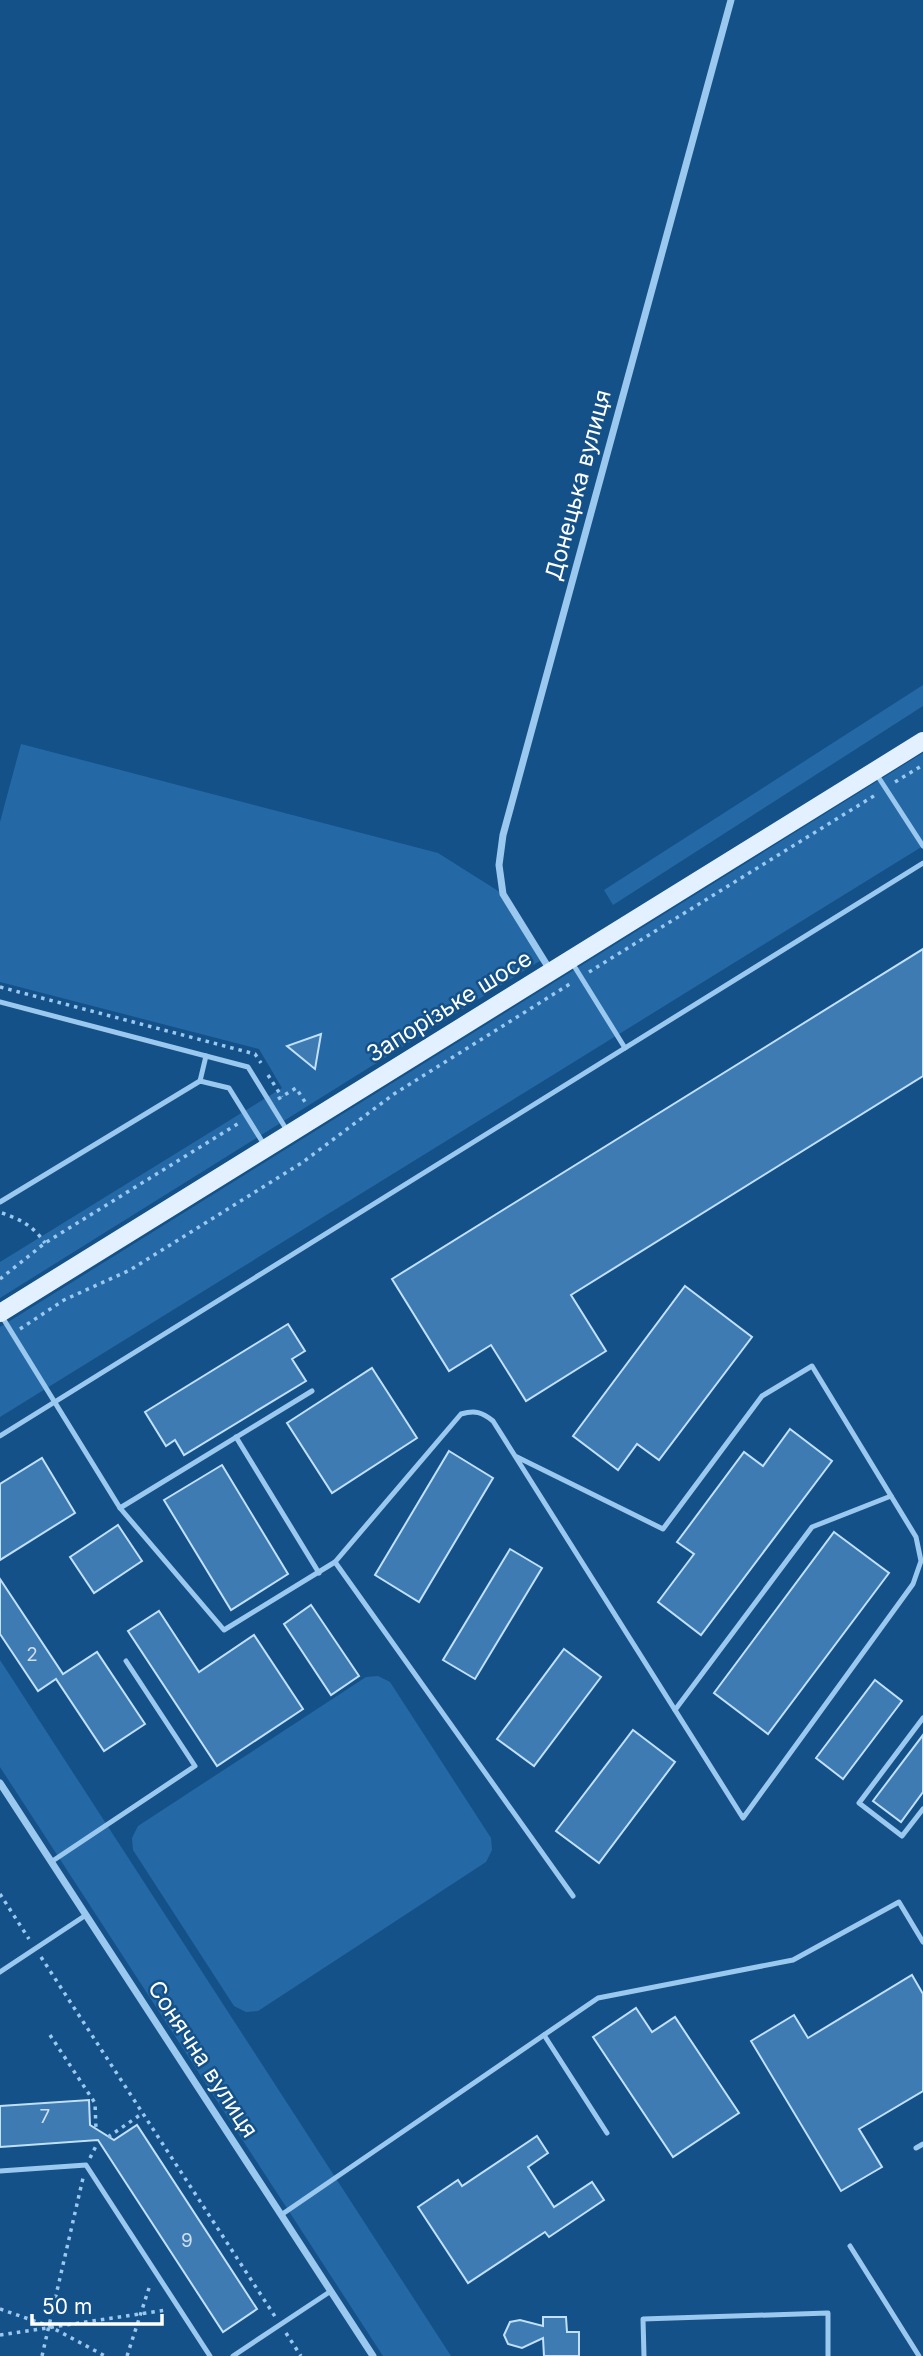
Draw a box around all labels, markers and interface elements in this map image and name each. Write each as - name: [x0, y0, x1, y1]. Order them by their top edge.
- street label: Донецька вулиця: [539, 387, 617, 583]
- street label: Запорізьке шосе: [361, 944, 537, 1068]
- house number: 2: [26, 1643, 38, 1666]
- street label: Сонячна вулиця: [142, 1975, 264, 2143]
- house number: 7: [40, 2105, 50, 2128]
- house number: 9: [181, 2229, 193, 2252]
- scale bar: [32, 2282, 161, 2326]
- text: 50 m: [42, 2294, 92, 2319]

